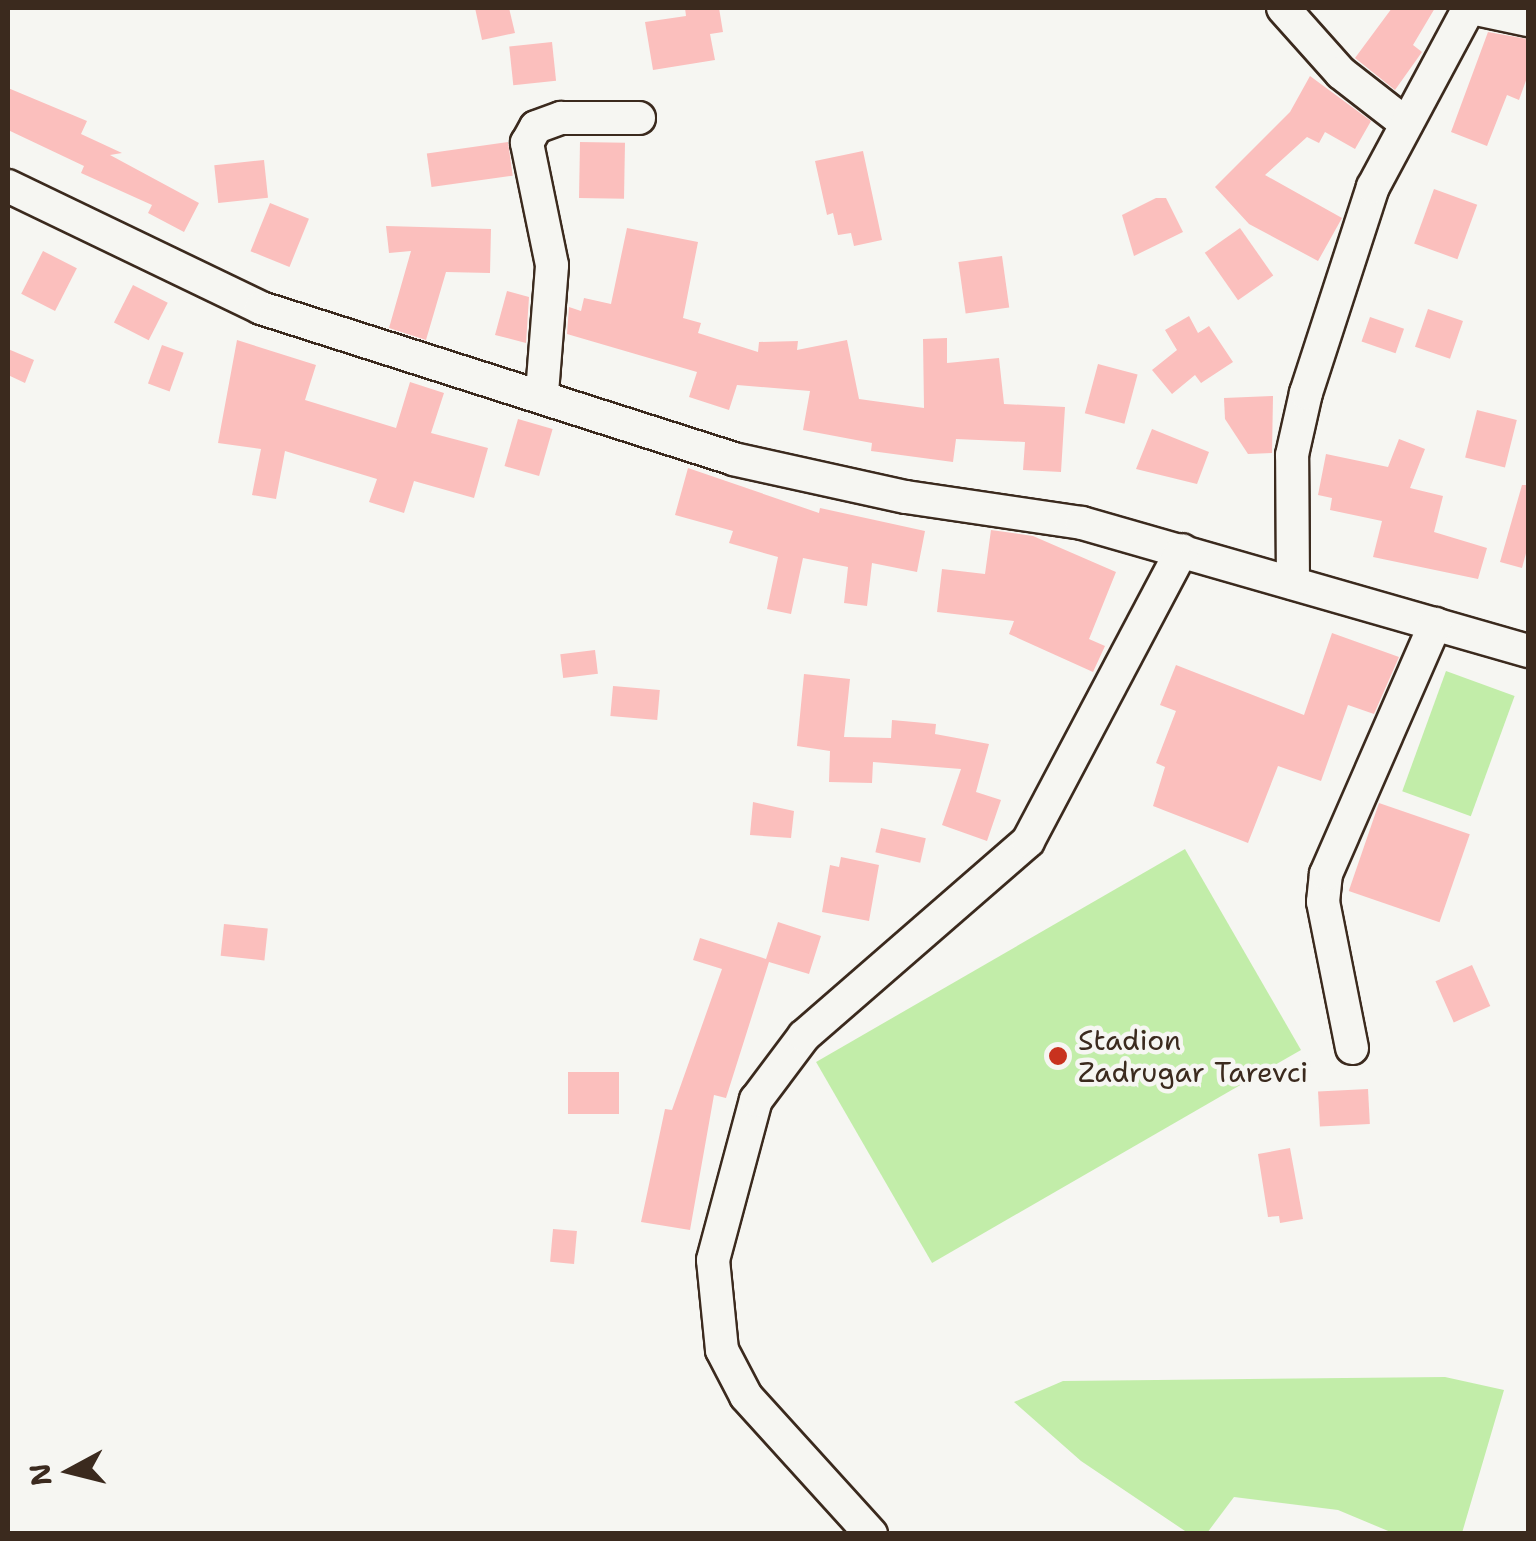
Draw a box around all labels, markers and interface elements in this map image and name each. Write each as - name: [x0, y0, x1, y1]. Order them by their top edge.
- place label: Stadion Zadrugar Tarevci: [1078, 1023, 1308, 1089]
- marker: Stadion Zadrugar Tarevci: [1047, 1045, 1069, 1067]
- north arrow: [20, 1421, 120, 1521]
- text: N: [20, 1461, 60, 1488]

